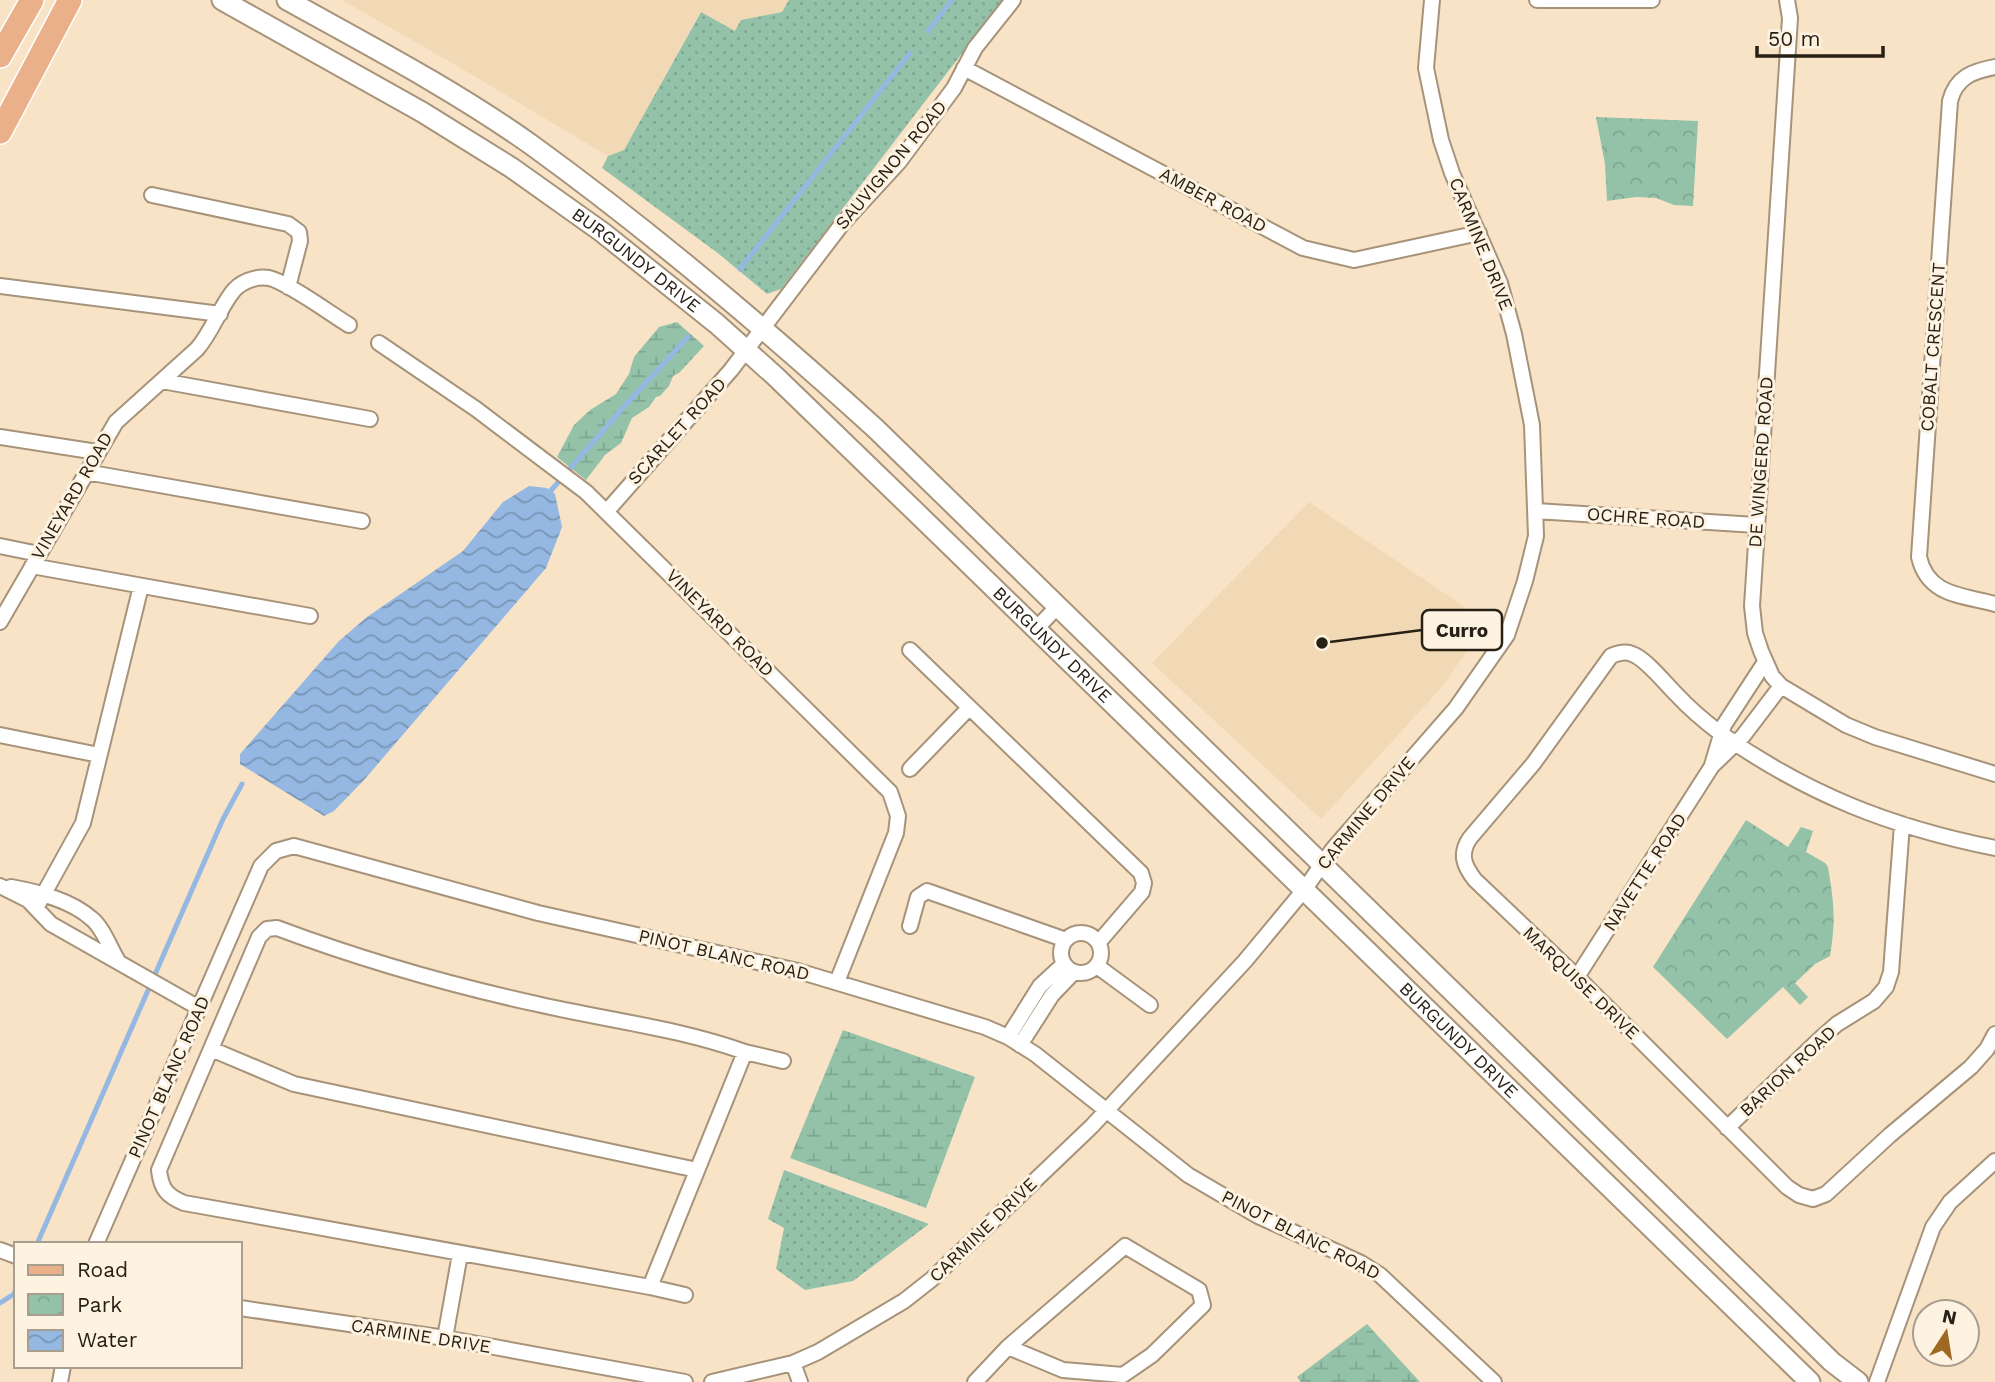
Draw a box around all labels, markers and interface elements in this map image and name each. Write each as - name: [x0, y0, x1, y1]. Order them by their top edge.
- scale bar: [1757, 14, 1883, 58]
- text: 50 m: [1768, 26, 1820, 51]
- street label: SAUVIGNON ROAD: [831, 96, 951, 233]
- street label: AMBER ROAD: [1156, 162, 1270, 237]
- street label: CARMINE DRIVE: [1445, 174, 1518, 313]
- street label: BURGUNDY DRIVE: [568, 203, 705, 317]
- street label: COBALT CRESCENT: [1916, 262, 1949, 432]
- street label: SCARLET ROAD: [623, 373, 730, 488]
- street label: DE WINGERD ROAD: [1744, 376, 1777, 548]
- street label: VINEYARD ROAD: [27, 428, 117, 563]
- street label: OCHRE ROAD: [1586, 503, 1706, 532]
- street label: VINEYARD ROAD: [662, 564, 779, 681]
- street label: BURGUNDY DRIVE: [989, 582, 1116, 707]
- callout: Curro: [1422, 610, 1502, 650]
- text: Curro: [1436, 619, 1488, 642]
- street label: CARMINE DRIVE: [1312, 752, 1419, 873]
- street label: NAVETTE ROAD: [1599, 809, 1691, 935]
- street label: MARQUISE DRIVE: [1519, 922, 1644, 1043]
- street label: PINOT BLANC ROAD: [636, 925, 812, 984]
- street label: BURGUNDY DRIVE: [1395, 978, 1523, 1102]
- street label: PINOT BLANC ROAD: [123, 993, 214, 1161]
- street label: BARION ROAD: [1735, 1021, 1840, 1120]
- street label: CARMINE DRIVE: [925, 1173, 1041, 1286]
- street label: PINOT BLANC ROAD: [1218, 1185, 1384, 1284]
- legend: [14, 1242, 242, 1368]
- text: Road: [77, 1257, 128, 1282]
- text: Park: [77, 1292, 122, 1317]
- north arrow: [1911, 1298, 1981, 1368]
- text: N: [1940, 1304, 1959, 1330]
- street label: CARMINE DRIVE: [350, 1314, 492, 1357]
- text: Water: [77, 1327, 138, 1352]

